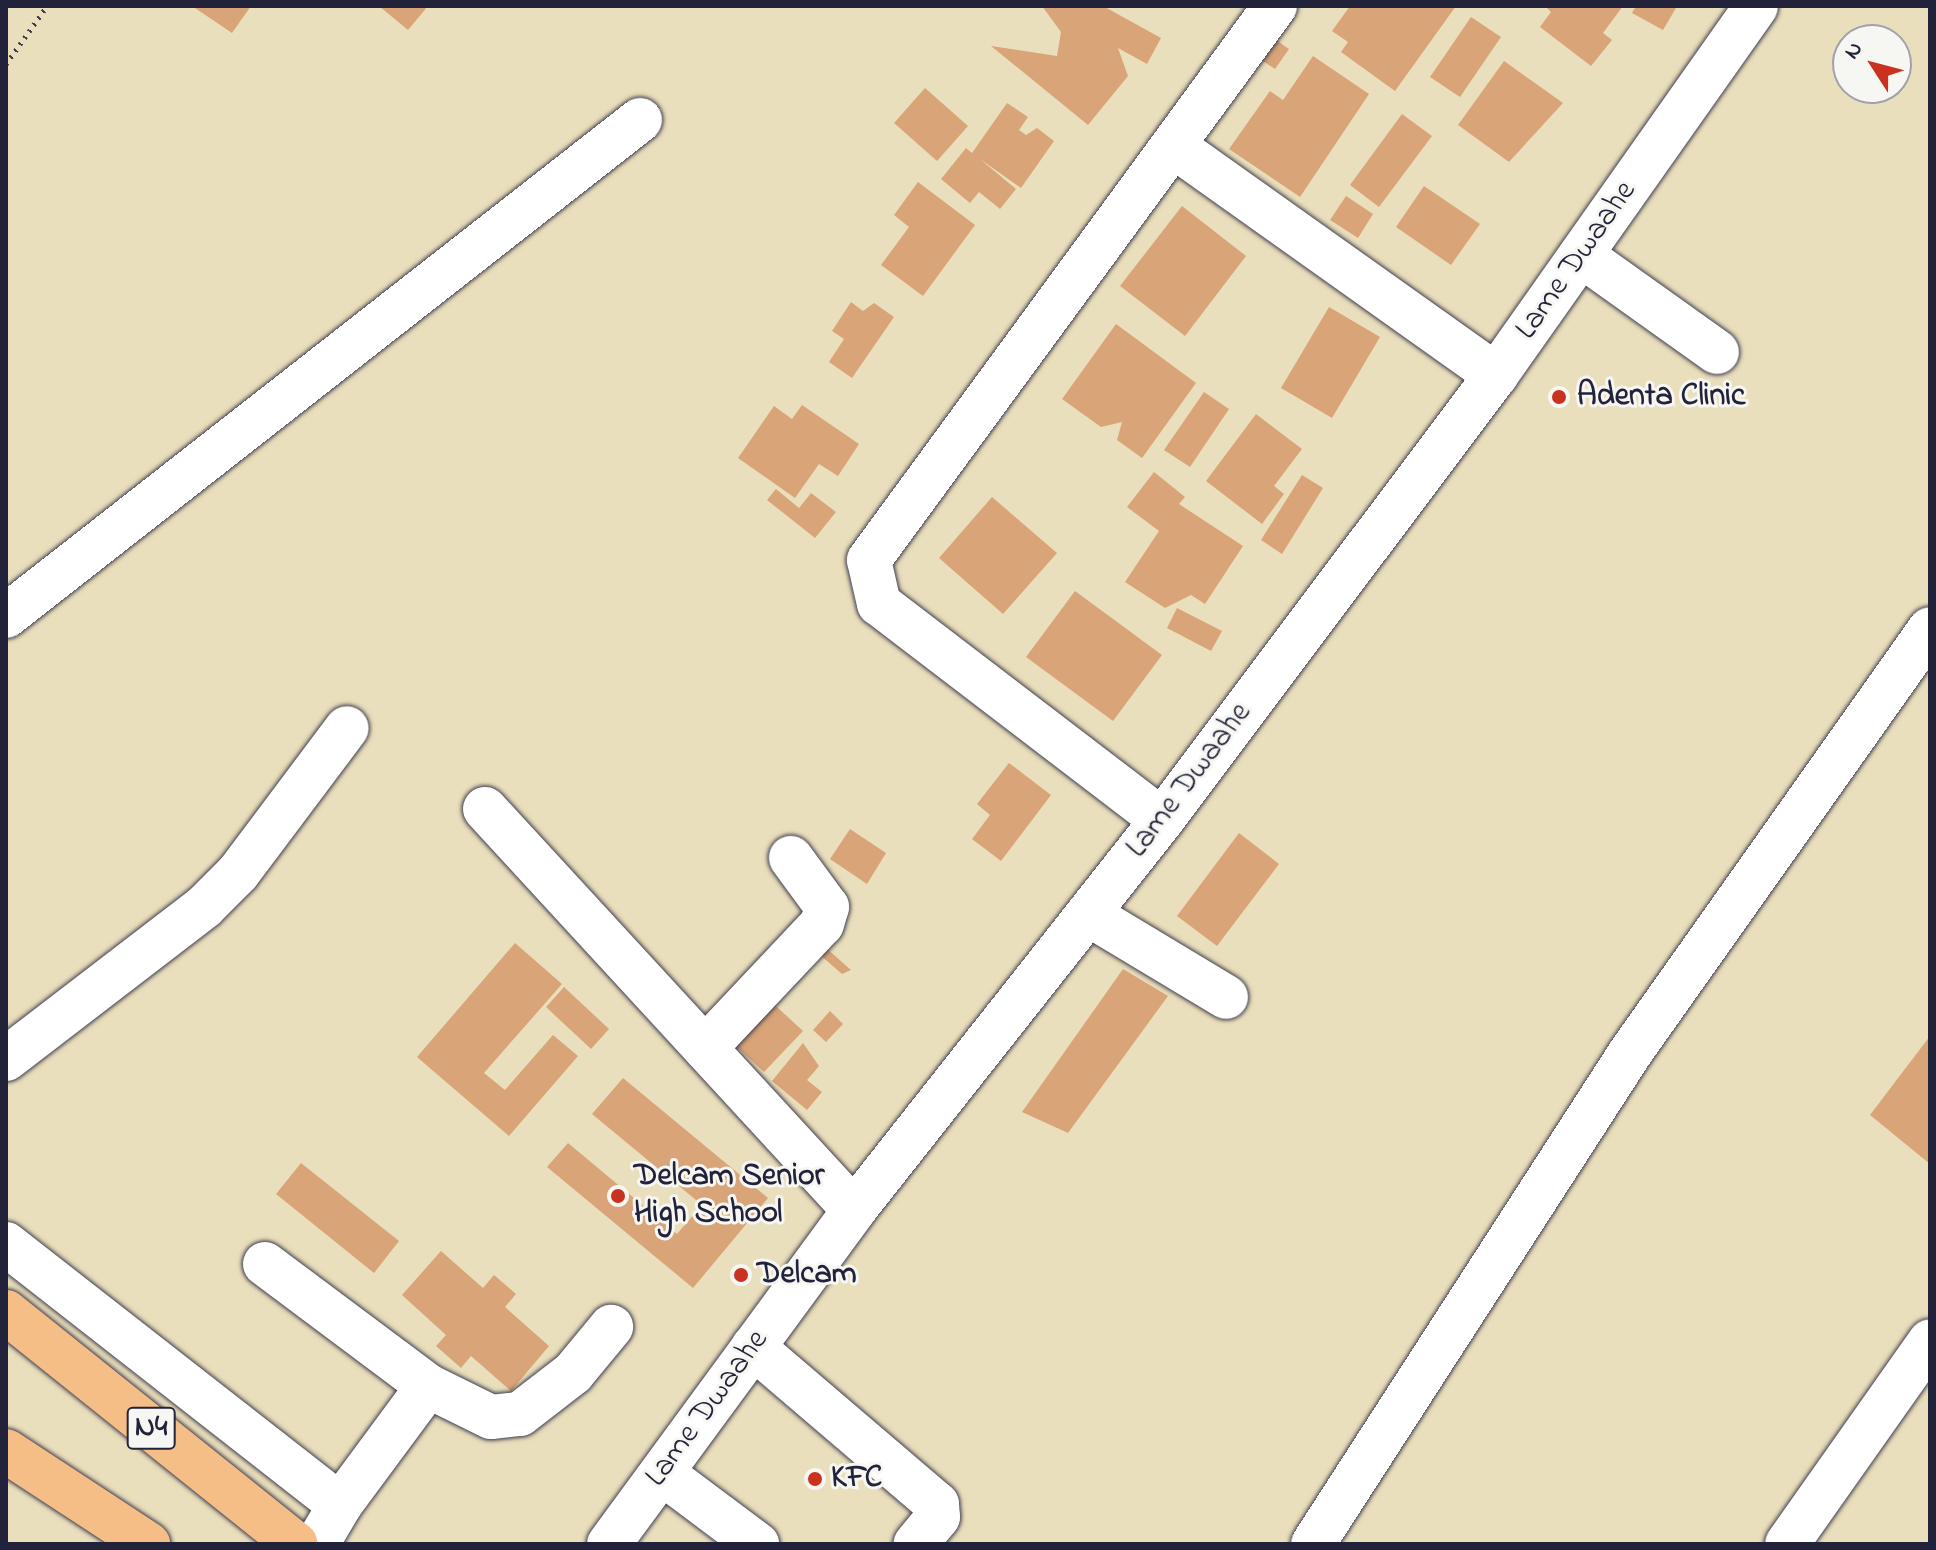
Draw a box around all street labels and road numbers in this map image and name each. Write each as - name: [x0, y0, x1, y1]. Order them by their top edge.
- street label: Lame Dwaahe: [1508, 174, 1646, 348]
- street label: Lame Dwaahe: [1119, 696, 1261, 866]
- street label: Lame Dwaahe: [638, 1323, 778, 1495]
- road number: N4: [125, 1402, 177, 1454]

